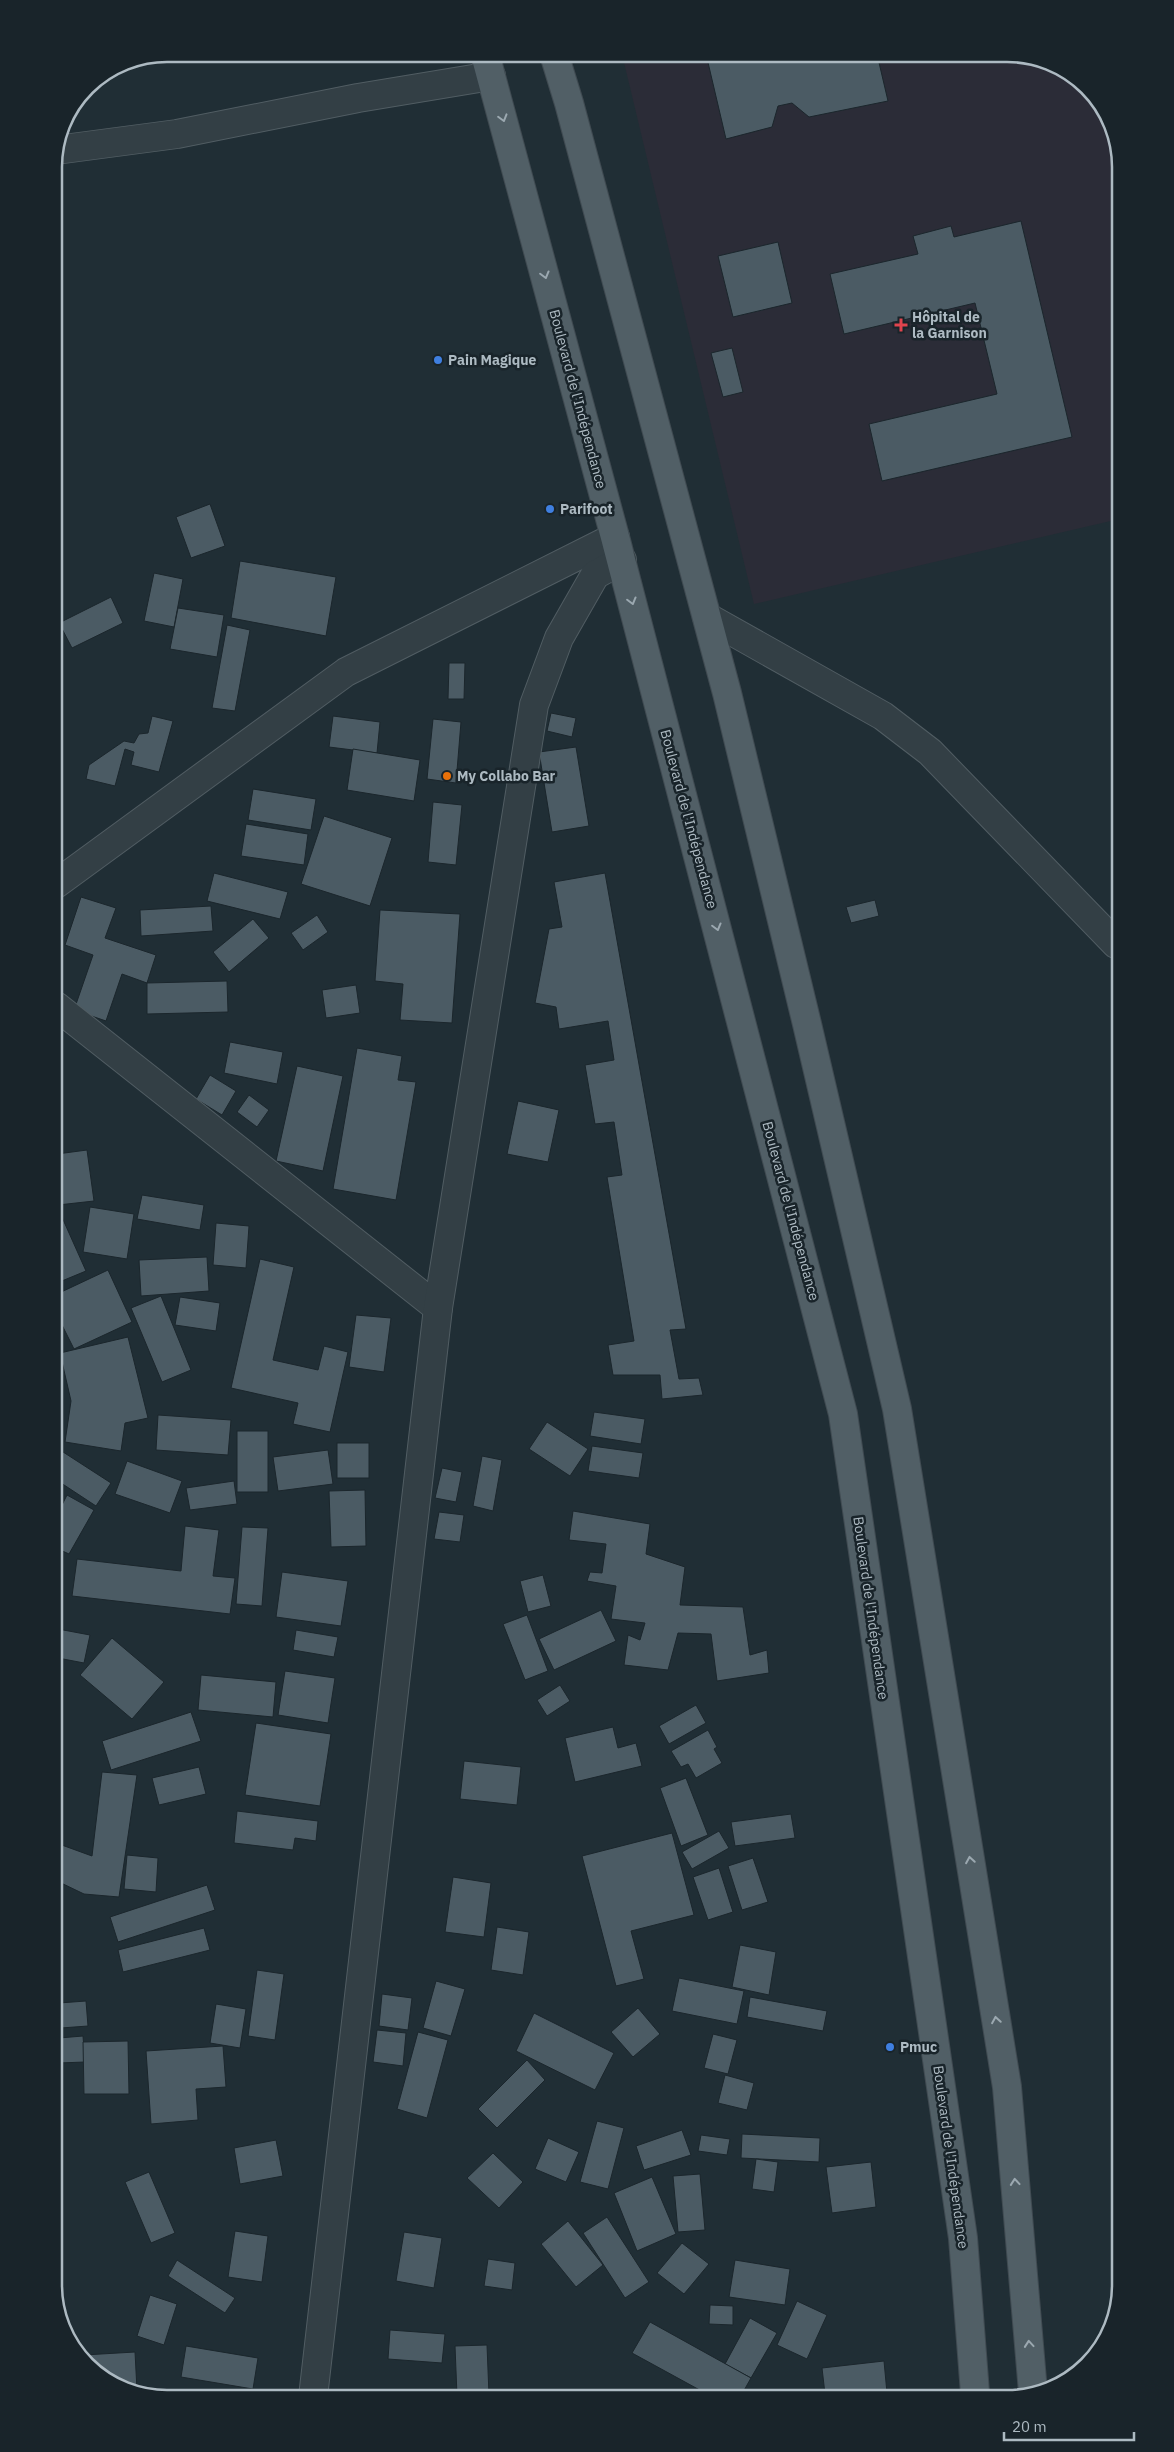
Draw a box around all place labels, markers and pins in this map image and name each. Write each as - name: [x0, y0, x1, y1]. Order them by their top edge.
- place label: Hôpital de la Garnison: [912, 308, 987, 342]
- marker: Hôpital de la Garnison: [894, 318, 908, 332]
- place label: Pain Magique: [448, 351, 537, 369]
- marker: Pain Magique: [432, 354, 444, 366]
- place label: Parifoot: [560, 500, 613, 518]
- marker: Parifoot: [544, 503, 556, 515]
- place label: My Collabo Bar: [457, 767, 556, 785]
- marker: My Collabo Bar: [441, 770, 453, 782]
- place label: Pmuc: [900, 2038, 937, 2056]
- marker: Pmuc: [884, 2041, 896, 2053]

